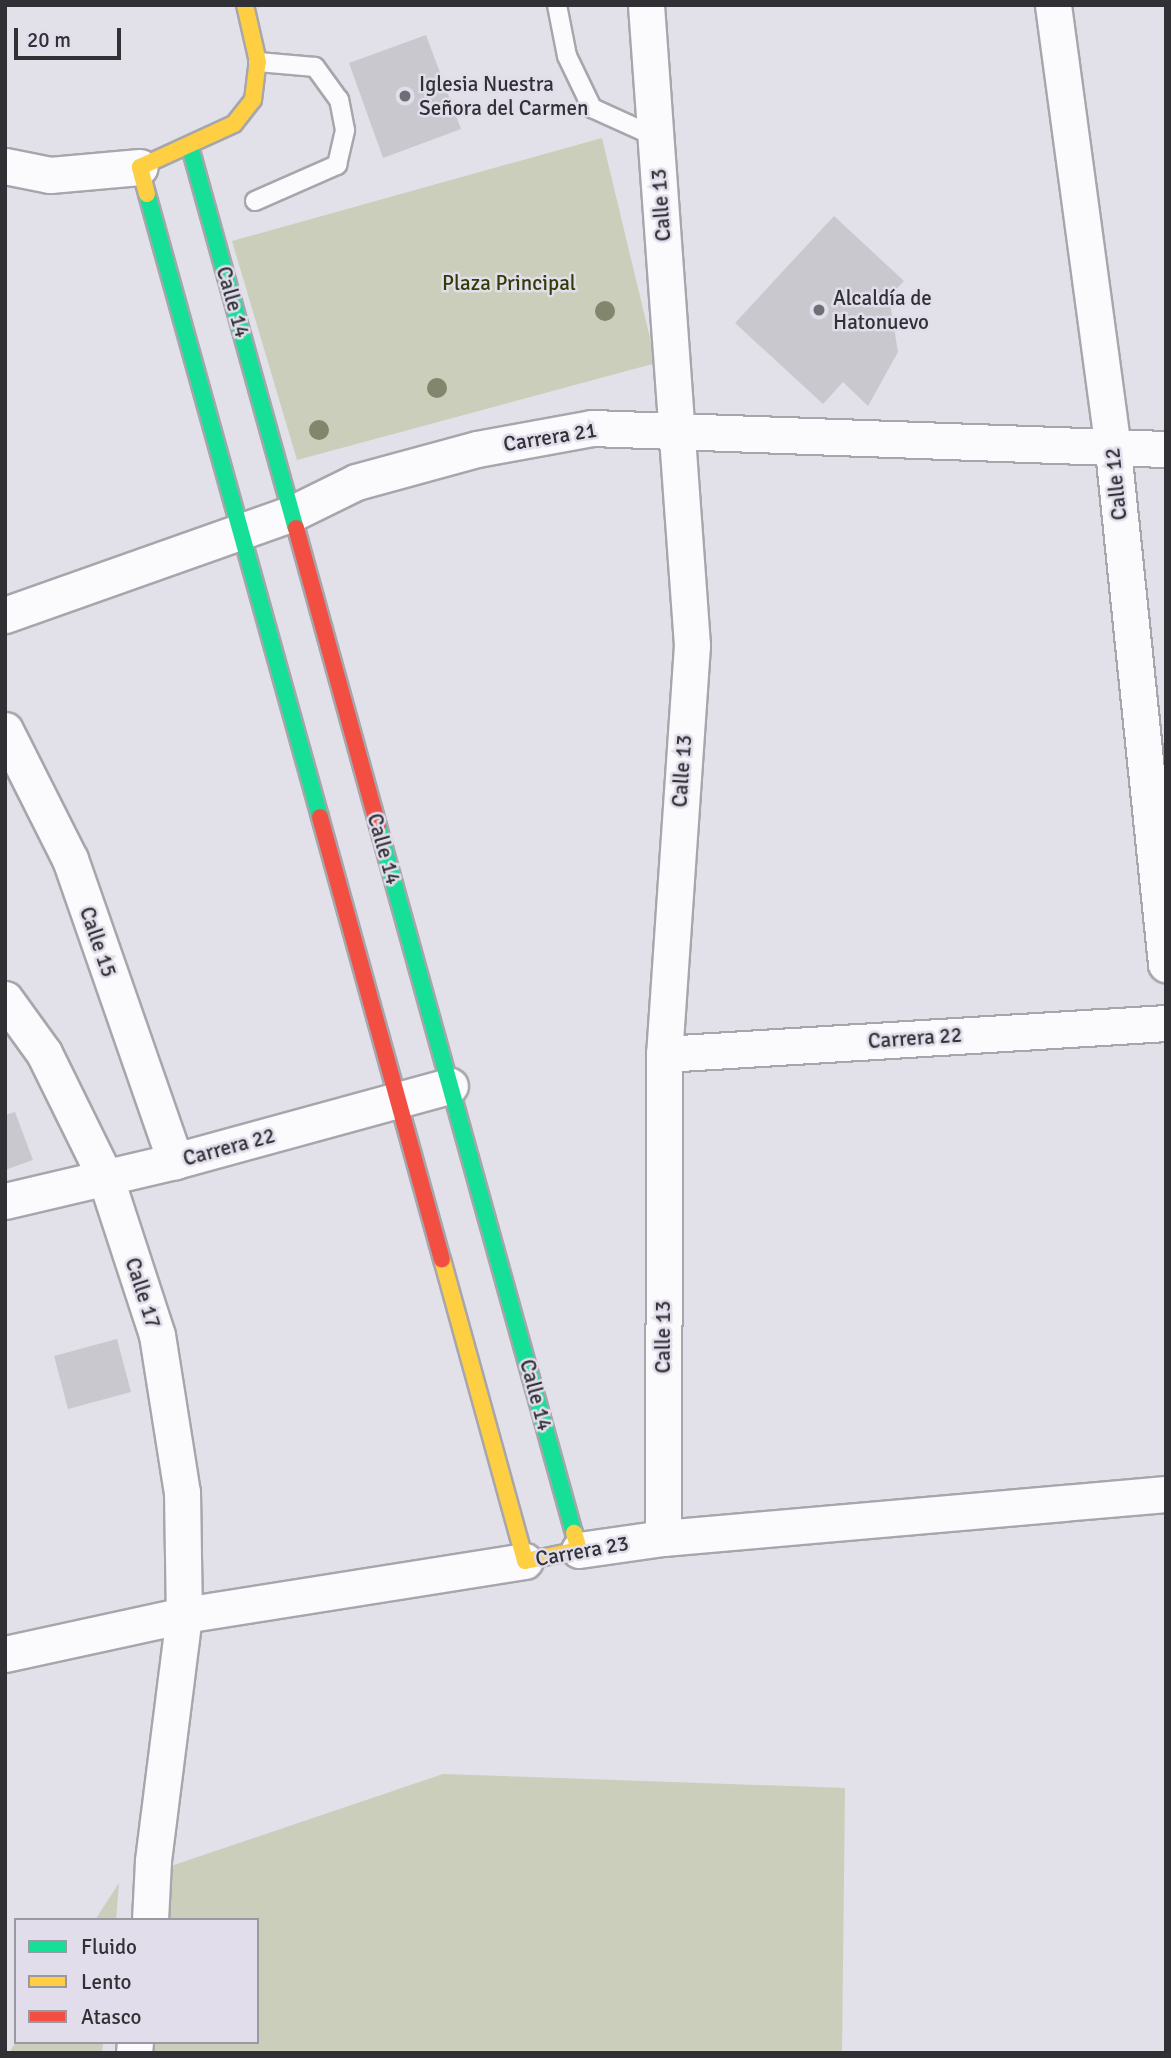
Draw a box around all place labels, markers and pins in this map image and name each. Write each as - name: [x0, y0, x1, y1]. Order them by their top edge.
- place label: Iglesia Nuestra Señora del Carmen: [419, 71, 588, 121]
- marker: Iglesia Nuestra Señora del Carmen: [397, 88, 413, 104]
- place label: Alcaldía de Hatonuevo: [833, 285, 932, 335]
- marker: Alcaldía de Hatonuevo: [811, 302, 827, 318]

